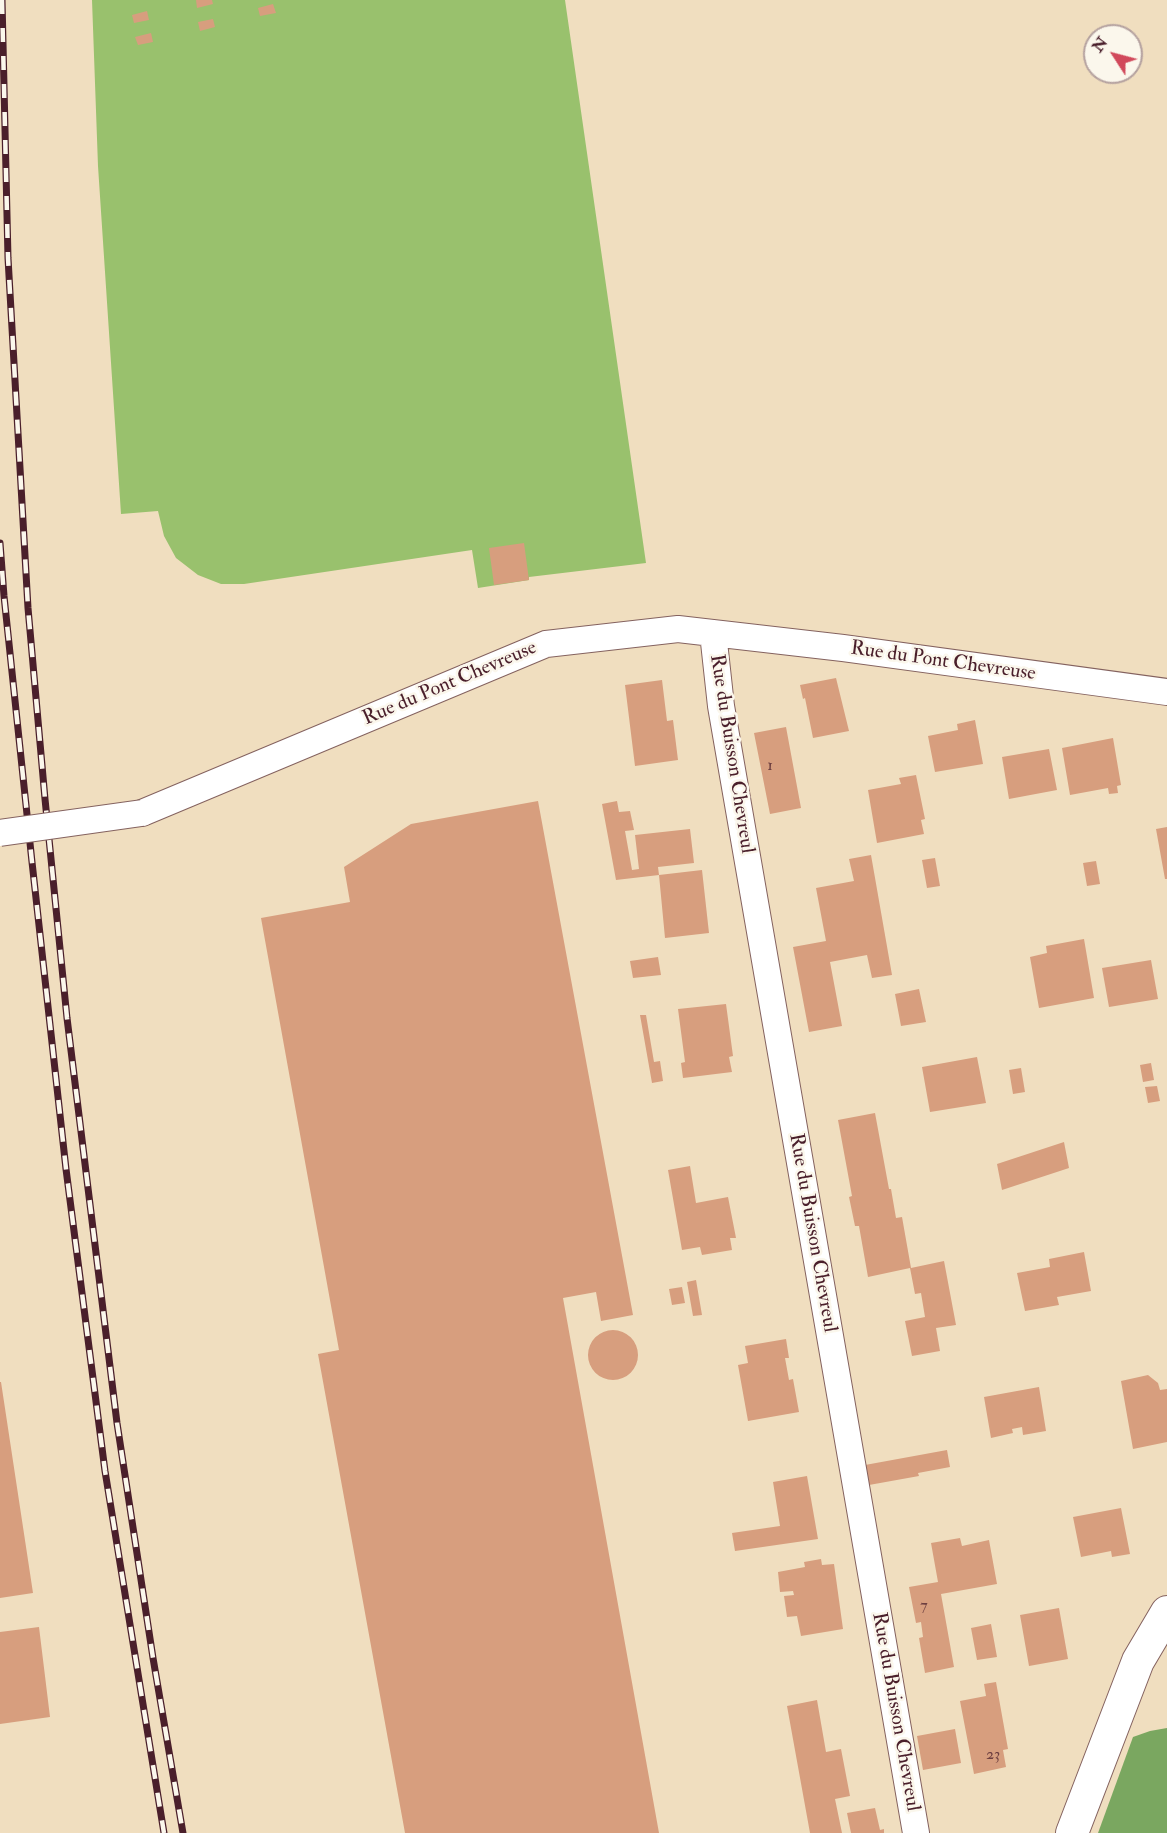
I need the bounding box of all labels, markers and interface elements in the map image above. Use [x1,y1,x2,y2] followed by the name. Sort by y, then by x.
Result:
[1083,24,1143,84] north arrow
[1088,33,1112,56] text: N
[359,637,541,731] street label: Rue du Pont Chevreuse
[849,637,1037,687] street label: Rue du Pont Chevreuse
[703,653,759,855] street label: Rue du Buisson Chevreul
[767,757,773,777] house number: 1
[783,1132,841,1334] street label: Rue du Buisson Chevreul
[920,1597,928,1617] house number: 7
[866,1611,924,1813] street label: Rue du Buisson Chevreul
[986,1746,1000,1766] house number: 23

